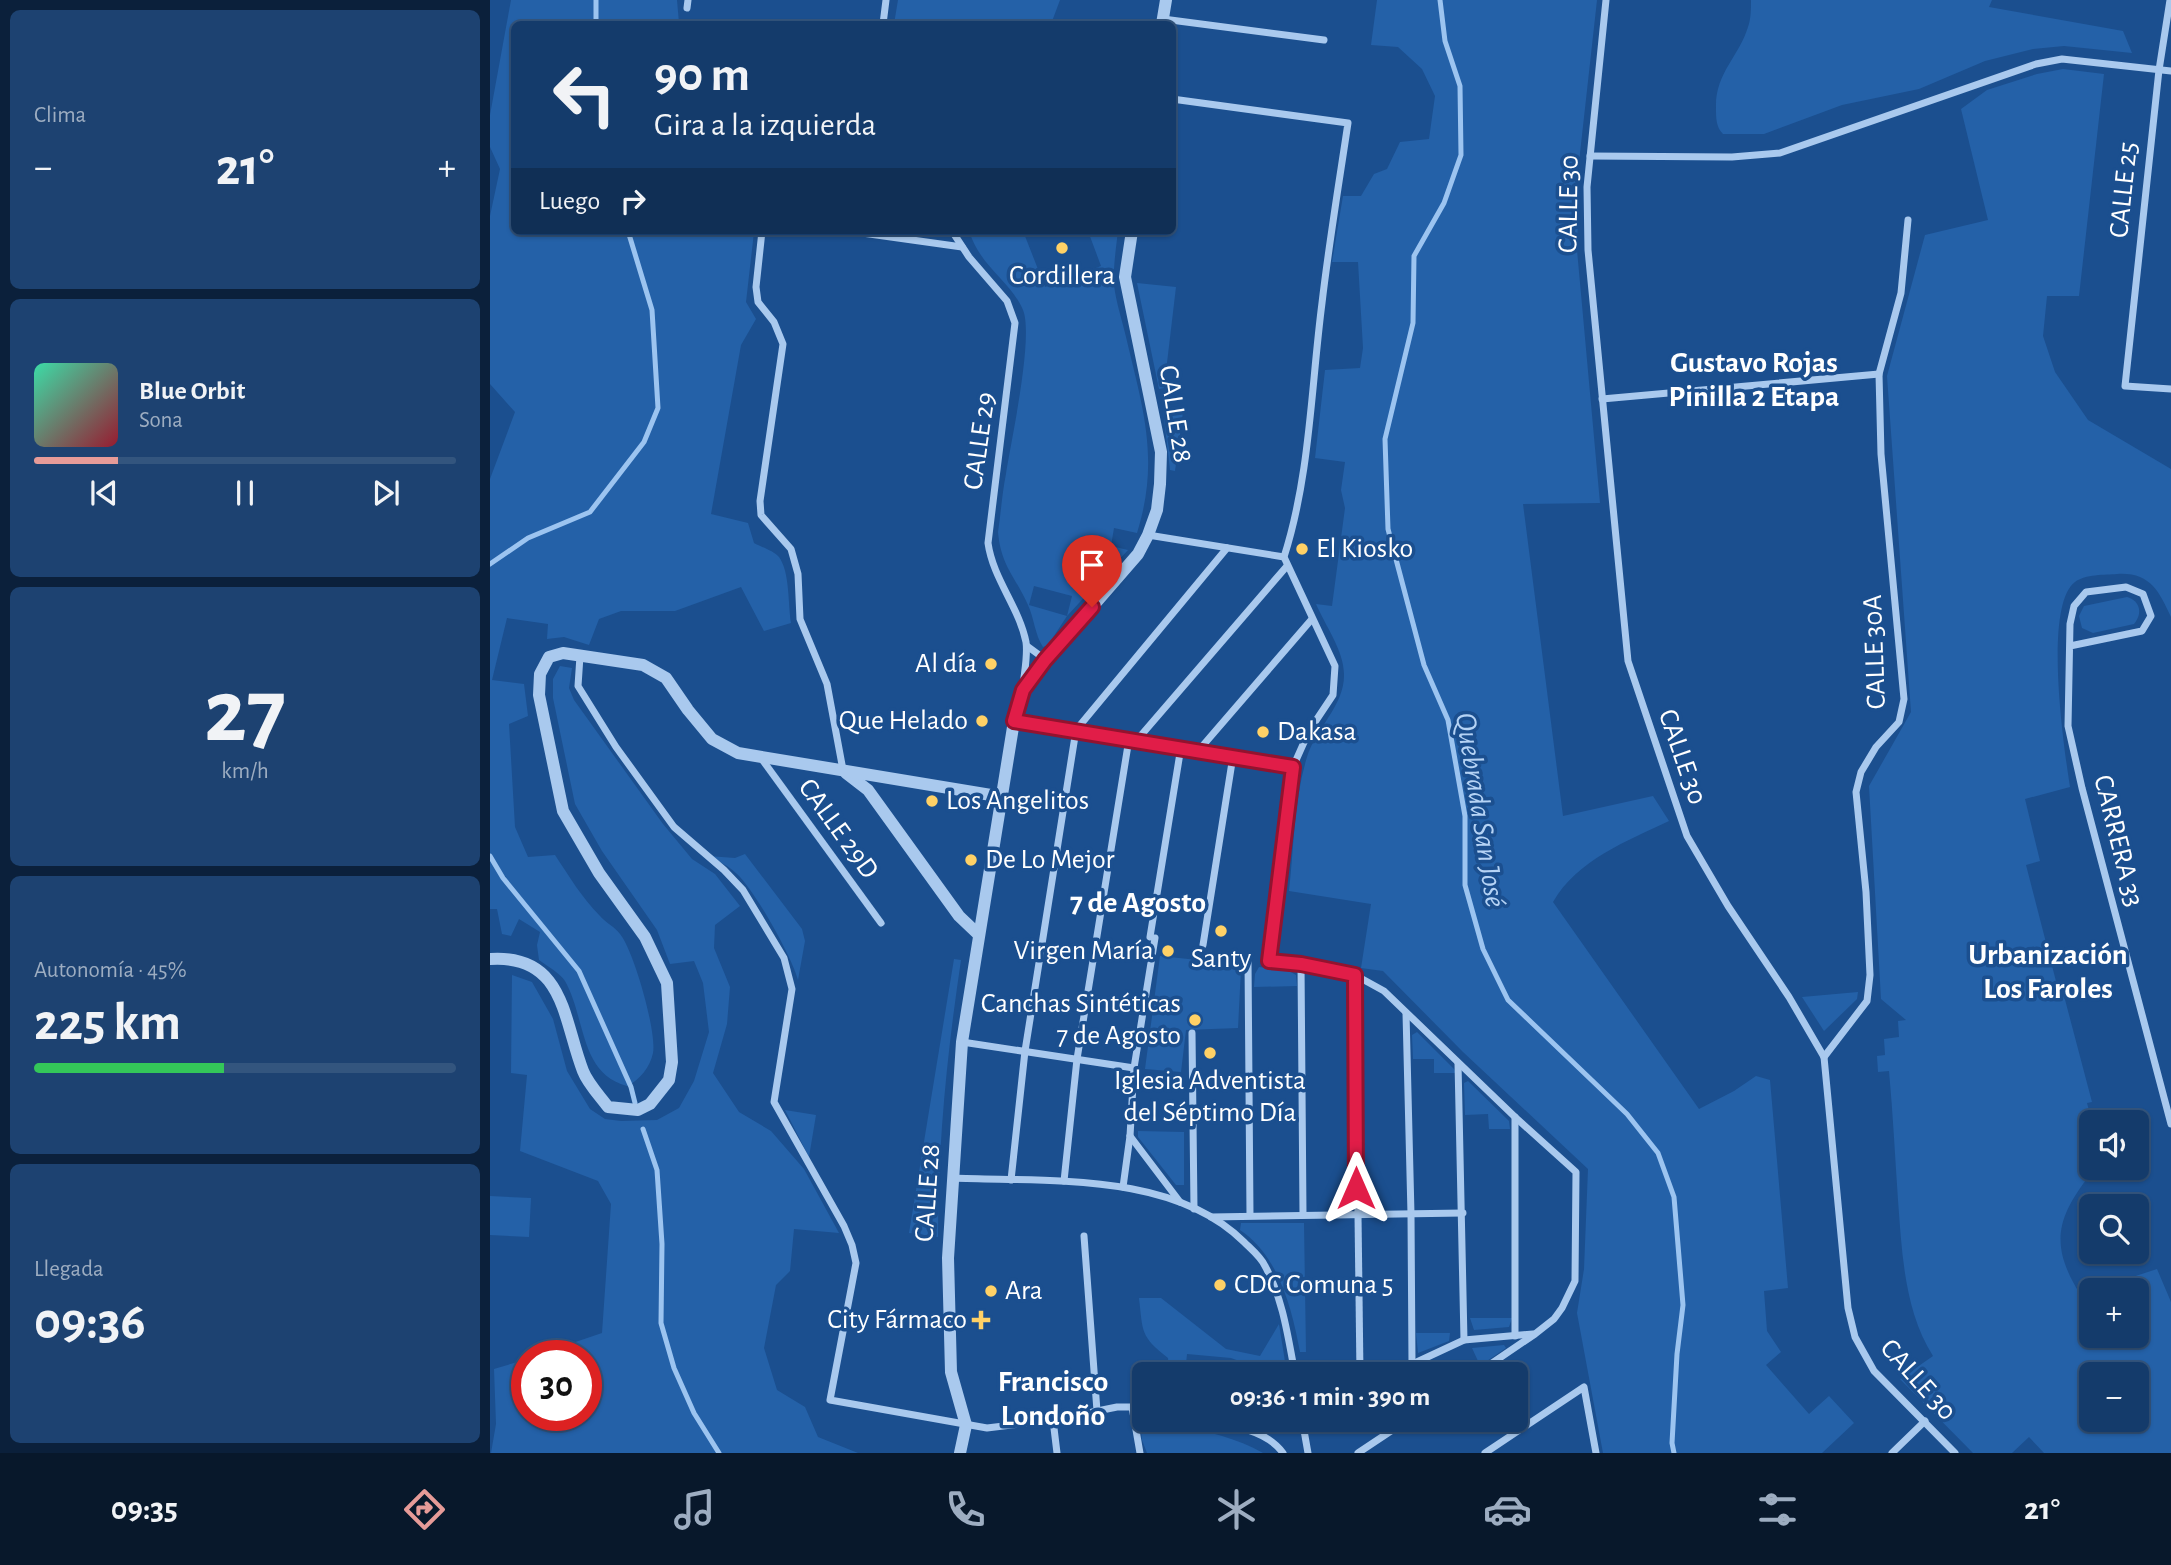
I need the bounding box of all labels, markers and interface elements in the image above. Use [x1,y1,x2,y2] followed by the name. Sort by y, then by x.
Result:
[539,49,630,140] icon: left
[654,51,750,100] text: 90 m
[34,104,86,127] text: Clima
[654,109,876,141] text: Gira a la izquierda
[2105,140,2143,240] street label: CALLE 25
[216,142,274,194] text: 21°
[34,149,52,187] text: −
[438,149,456,187] text: +
[1554,155,1584,253] street label: CALLE 30
[614,182,652,220] icon: right
[539,188,600,214] text: Luego
[1054,240,1070,256] marker: Cordillera
[1009,262,1115,290] place label: Cordillera
[1669,348,1839,412] district label: Gustavo Rojas Pinilla 2 Etapa
[1153,363,1197,465] street label: CALLE 28
[139,378,245,404] text: Blue Orbit
[959,390,1001,492] street label: CALLE 29
[139,409,183,432] text: Sona
[85,474,123,512] icon: previous
[226,474,264,512] icon: pause
[367,474,405,512] icon: next
[1062,535,1122,607] pin
[1316,535,1413,563] place label: El Kiosko
[1294,541,1310,557] marker: El Kiosko
[1073,546,1111,584] icon: arrive
[1859,594,1891,710] street label: CALLE 30A
[915,650,977,678] place label: Al día
[983,656,999,672] marker: Al día
[204,667,286,758] text: 27
[1653,706,1711,808] street label: CALLE 30
[839,707,968,735] place label: Que Helado
[1450,711,1510,909] water label: Quebrada San José
[974,713,990,729] marker: Que Helado
[1277,718,1357,746] place label: Dakasa
[1255,724,1271,740] marker: Dakasa
[221,760,269,783] text: km/h
[2088,772,2148,910] street label: CARRERA 33
[793,774,883,884] street label: CALLE 29D
[946,787,1089,815] place label: Los Angelitos
[924,793,940,809] marker: Los Angelitos
[985,846,1115,874] place label: De Lo Mejor
[963,852,979,868] marker: De Lo Mejor
[1070,888,1206,918] district label: 7 de Agosto
[1213,923,1229,939] marker: Santy
[1014,937,1154,965] place label: Virgen María
[1968,940,2128,1004] district label: Urbanización Los Faroles
[1160,943,1176,959] marker: Virgen María
[1191,945,1251,973] place label: Santy
[34,959,187,982] text: Autonomía · 45%
[981,990,1181,1050] place label: Canchas Sintéticas 7 de Agosto
[34,997,181,1049] text: 225 km
[1187,1012,1203,1028] marker: Canchas Sintéticas 7 de Agosto
[1202,1045,1218,1061] marker: Iglesia Adventista del Séptimo Día
[1114,1067,1306,1127] place label: Iglesia Adventista del Séptimo Día
[2079,1110,2149,1432] map controls
[2079,1110,2149,1180] button: sound
[911,1143,945,1243] street label: CALLE 28
[1319,1151,1393,1225] position arrow
[2079,1194,2149,1264] button: search
[34,1258,104,1281] text: Llegada
[1234,1271,1393,1299] place label: CDC Comuna 5
[1005,1277,1043,1305] place label: Ara
[1212,1277,1228,1293] marker: CDC Comuna 5
[2079,1278,2149,1348] button: +
[983,1283,999,1299] marker: Ara
[34,1296,146,1348] text: 09:36
[827,1306,967,1334] place label: City Fármaco
[973,1312,989,1328] marker: City Fármaco
[1875,1334,1961,1426] street label: CALLE 30
[511,1340,602,1431] speed limit sign: 30
[2079,1362,2149,1432] button: −
[998,1367,1108,1431] district label: Francisco Londoño
[1230,1384,1430,1410] text: 09:36 · 1 min · 390 m
[400,1485,449,1534] icon: directions
[670,1485,719,1534] icon: music
[941,1485,990,1534] icon: phone
[1212,1485,1261,1534] icon: climate
[1483,1485,1532,1534] icon: car
[1753,1485,1802,1534] icon: filters
[111,1493,178,1525] text: 09:35
[2024,1493,2060,1525] text: 21°

